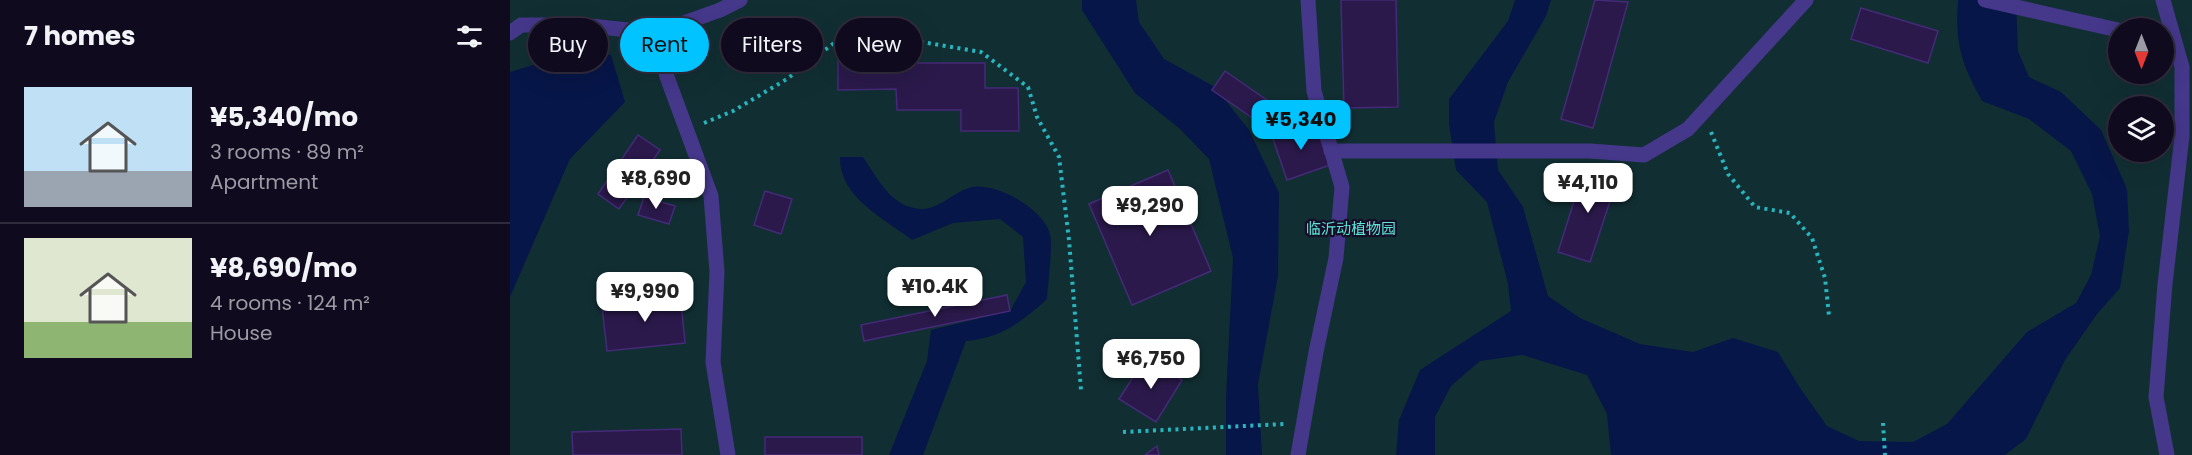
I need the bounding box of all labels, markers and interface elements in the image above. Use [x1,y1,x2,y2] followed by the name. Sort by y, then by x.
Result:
[24,18,136,54] text: 7 homes
[528,18,608,72] chip: Buy
[620,18,709,72] chip: Rent
[721,18,823,72] chip: Filters
[835,18,922,72] chip: New
[2108,18,2174,84] north arrow
[2108,18,2174,162] map controls
[453,20,486,53] icon: filters
[2108,96,2174,162] button: layers
[210,99,358,135] text: ¥5,340/mo
[1252,100,1350,151] pin: ¥5,340
[1266,105,1336,133] text: ¥5,340
[72,111,144,183] icon: home
[210,138,364,166] text: 3 rooms · 89 m²
[607,159,705,210] pin: ¥8,690
[1539,163,1637,214] pin: ¥4,110
[621,164,691,192] text: ¥8,690
[210,168,318,196] text: Apartment
[1558,168,1618,196] text: ¥4,110
[1101,186,1199,237] pin: ¥9,290
[1116,191,1184,219] text: ¥9,290
[1306,218,1396,239] park label: 临沂动植物园
[210,250,357,286] text: ¥8,690/mo
[72,262,144,334] icon: home
[886,267,984,318] pin: ¥10.4K
[596,272,694,323] pin: ¥9,990
[901,272,969,300] text: ¥10.4K
[610,277,680,305] text: ¥9,990
[210,289,370,317] text: 4 rooms · 124 m²
[210,319,272,347] text: House
[1102,339,1200,390] pin: ¥6,750
[1117,344,1185,372] text: ¥6,750

